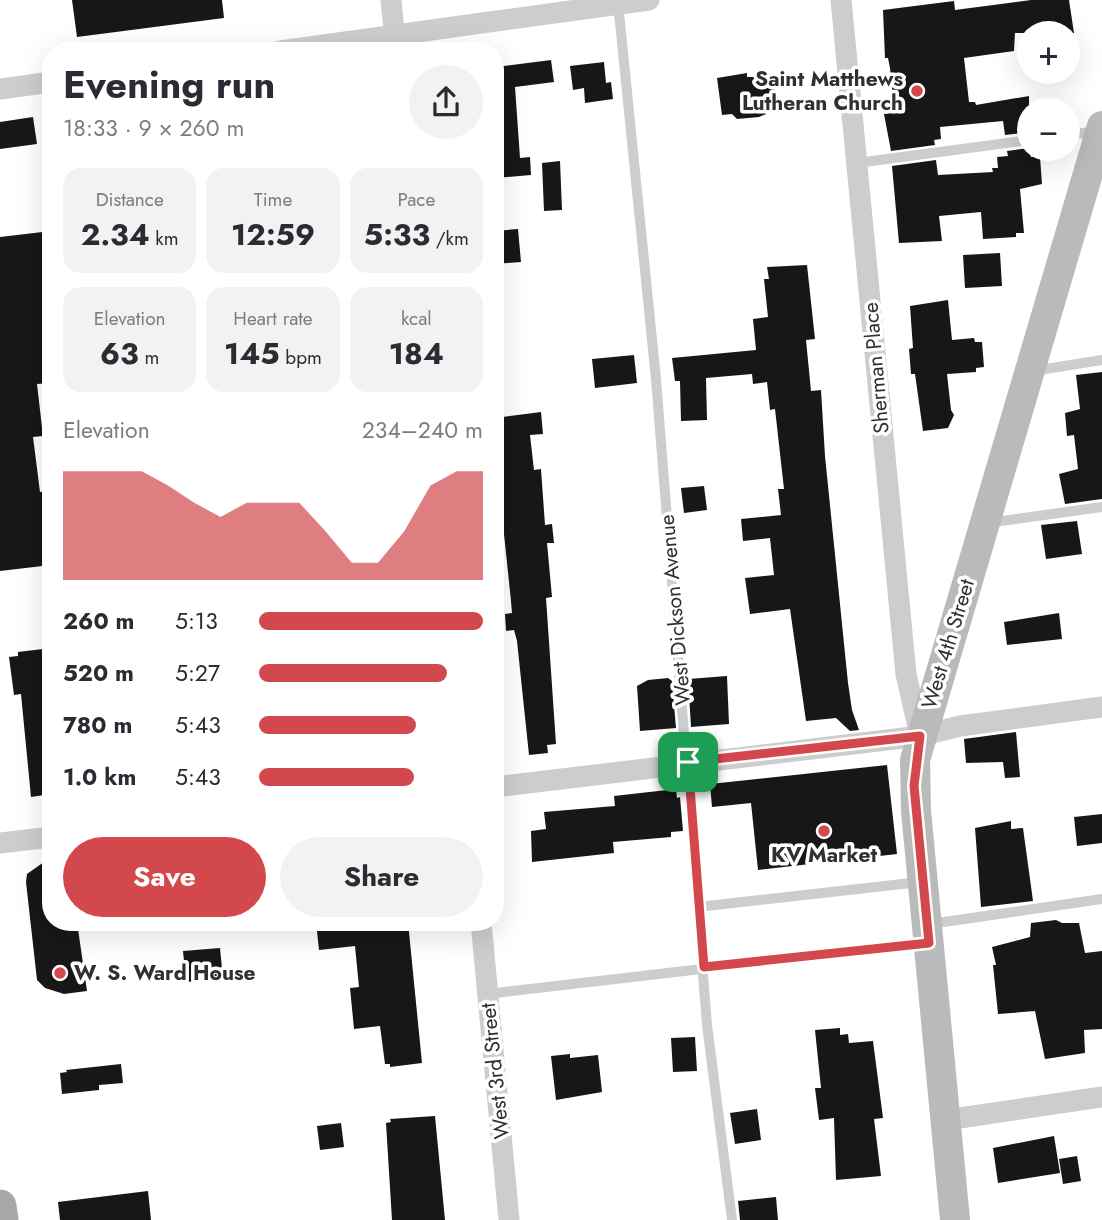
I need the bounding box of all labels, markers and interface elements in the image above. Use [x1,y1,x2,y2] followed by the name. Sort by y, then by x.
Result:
[1017,21,1080,161] map controls
[1017,21,1080,84] button: +
[63,57,275,112] text: Evening run
[742,64,903,118] place label: Saint Matthews Lutheran Church
[409,65,483,139] button: share
[909,83,925,99] marker: Saint Matthews Lutheran Church
[1017,98,1080,161] button: −
[63,111,244,145] text: 18:33 · 9 × 260 m
[96,186,164,213] text: Distance
[254,186,292,213] text: Time
[397,186,435,213] text: Pace
[81,213,150,256] text: 2.34
[231,213,315,256] text: 12:59
[364,213,430,256] text: 5:33
[150,225,179,252] text: km
[430,225,469,252] text: /km
[855,301,897,435] street label: Sherman Place
[94,305,166,332] text: Elevation
[233,305,313,332] text: Heart rate
[401,305,432,332] text: kcal
[100,332,139,375] text: 63
[224,332,280,375] text: 145
[389,332,444,375] text: 184
[139,344,159,371] text: m
[280,344,322,371] text: bpm
[63,413,150,447] text: Elevation
[362,413,483,447] text: 234–240 m
[652,513,698,707] street label: West Dickson Avenue
[914,575,982,713] street label: West 4th Street
[63,604,134,638] text: 260 m
[175,604,218,638] text: 5:13
[63,656,134,690] text: 520 m
[175,656,220,690] text: 5:27
[63,708,132,742] text: 780 m
[175,708,221,742] text: 5:43
[658,732,718,792] pin
[669,743,707,781] icon: arrive
[63,760,136,794] text: 1.0 km
[175,760,221,794] text: 5:43
[816,823,832,839] marker: KV Market
[63,837,266,917] button: Save
[280,837,483,917] button: Share
[771,840,877,870] place label: KV Market
[74,958,256,988] place label: W. S. Ward House
[52,965,68,981] marker: W. S. Ward House
[473,1001,517,1141] street label: West 3rd Street

